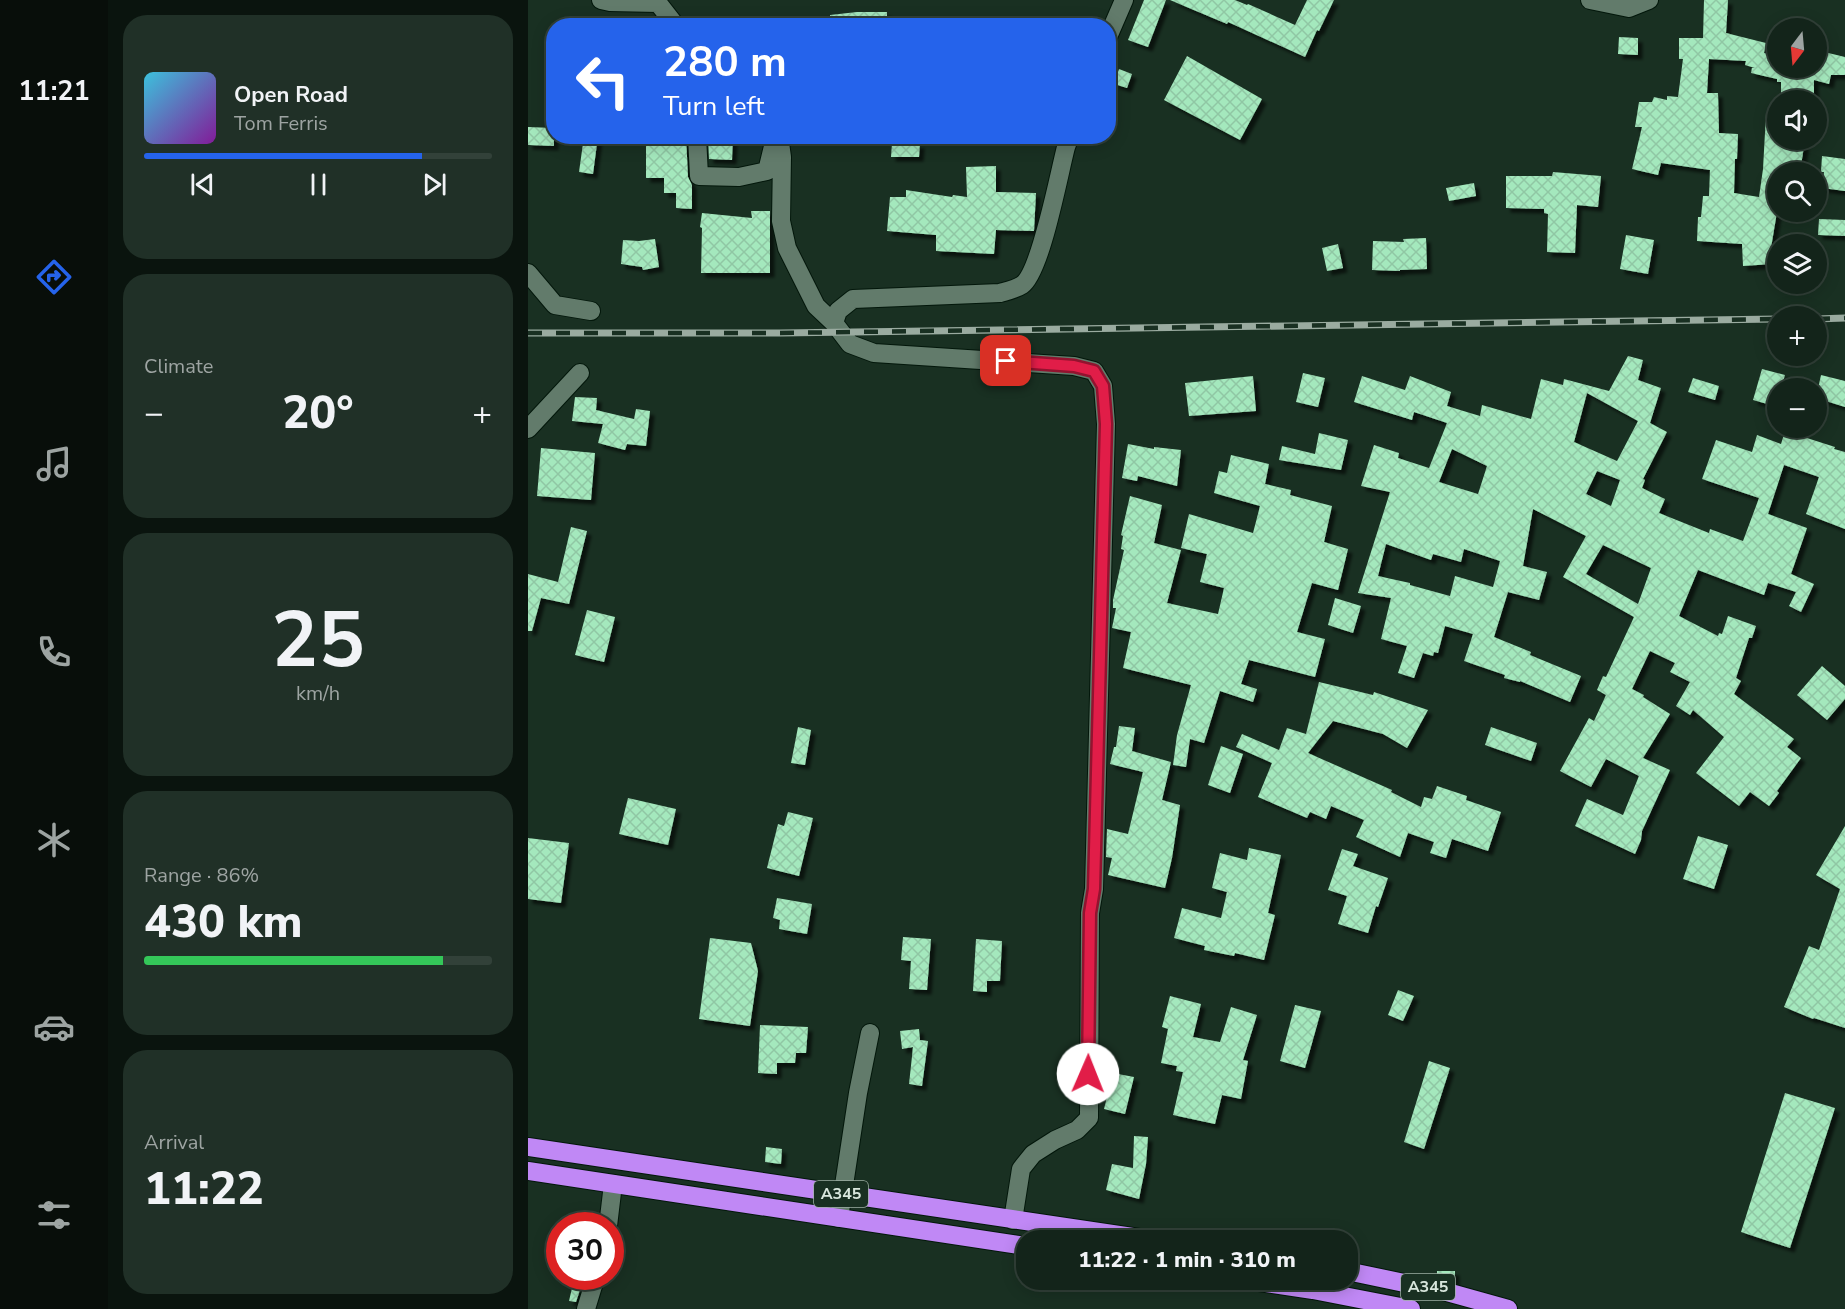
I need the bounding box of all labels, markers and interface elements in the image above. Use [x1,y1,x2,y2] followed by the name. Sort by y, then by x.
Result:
[1767,18,1827,78] north arrow
[1767,18,1827,438] map controls
[663,34,787,91] text: 280 m
[564,42,642,120] icon: left
[18,73,90,110] text: 11:21
[234,80,348,110] text: Open Road
[663,88,764,125] text: Turn left
[1767,90,1827,150] button: sound
[234,110,328,137] text: Tom Ferris
[1767,162,1827,222] button: search
[186,168,219,201] icon: previous
[302,168,335,201] icon: pause
[418,168,451,201] icon: next
[1767,234,1827,294] button: layers
[33,256,75,298] icon: directions
[1767,306,1827,366] button: +
[980,335,1031,386] pin
[989,344,1022,377] icon: arrive
[144,353,213,380] text: Climate
[1767,378,1827,438] button: −
[282,383,354,444] text: 20°
[144,391,164,436] text: −
[472,391,492,436] text: +
[33,443,75,485] icon: music
[271,587,365,694] text: 25
[33,631,75,673] icon: phone
[296,680,340,707] text: km/h
[33,819,75,861] icon: climate
[144,862,259,889] text: Range · 86%
[144,892,303,953] text: 430 km
[33,1006,75,1048] icon: car
[1056,1042,1120,1106] position arrow
[144,1129,204,1156] text: Arrival
[144,1159,264,1220] text: 11:22
[814,1181,868,1207] road number: A345
[33,1194,75,1236] icon: filters
[546,1212,624,1290] speed limit sign: 30
[1078,1245,1296,1275] text: 11:22 · 1 min · 310 m
[1401,1274,1455,1300] road number: A345

